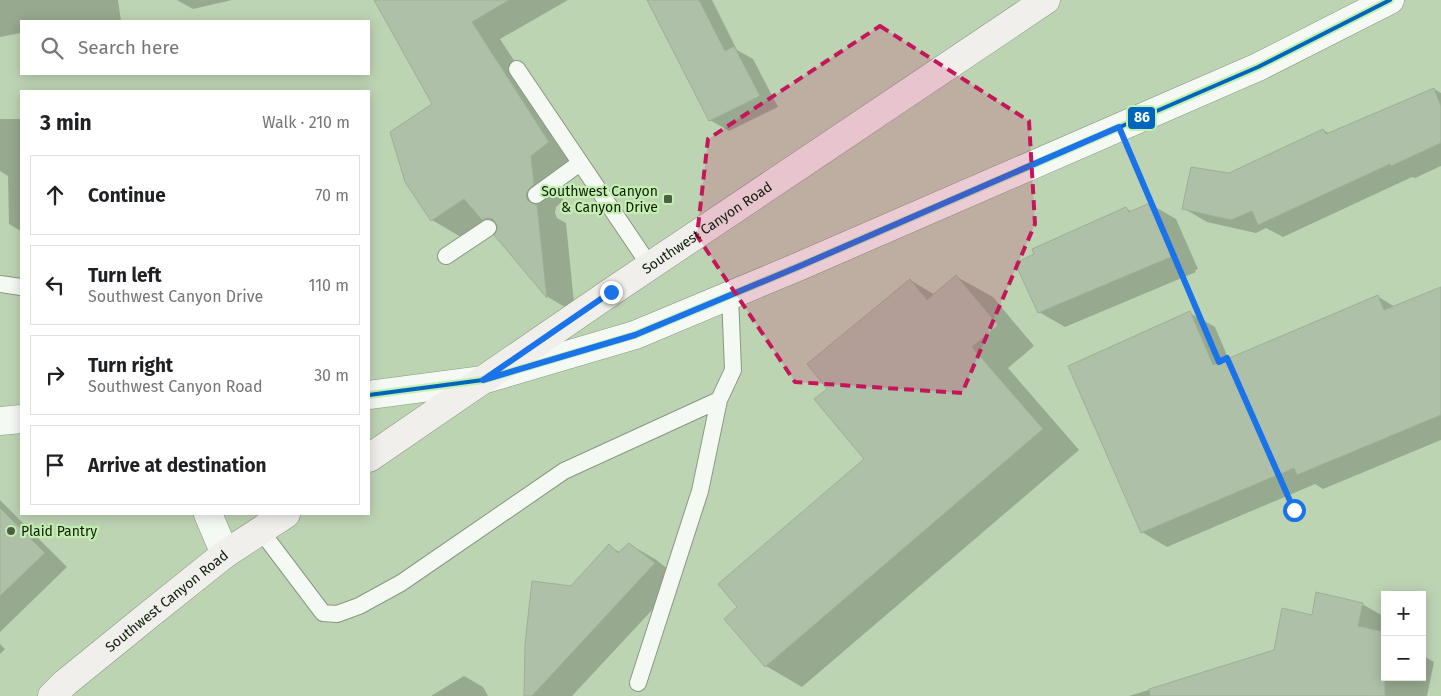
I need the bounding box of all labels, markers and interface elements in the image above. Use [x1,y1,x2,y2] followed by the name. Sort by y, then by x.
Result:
[20,20,370,75] search box
[38,34,66,62] icon: search
[78,36,179,59] text: Search here
[1127,106,1156,130] line badge: 86
[1134,109,1150,126] text: 86
[40,110,92,136] text: 3 min
[262,113,350,132] text: Walk · 210 m
[639,178,775,277] street label: Southwest Canyon Road
[41,181,69,209] icon: ahead
[541,183,658,216] place label: Southwest Canyon & Canyon Drive
[88,184,166,207] text: Continue
[315,186,349,205] text: 70 m
[662,193,674,205] marker: Southwest Canyon & Canyon Drive
[88,264,162,287] text: Turn left
[41,271,69,299] icon: left
[308,276,349,295] text: 110 m
[600,281,623,304] route end
[88,287,263,306] text: Southwest Canyon Drive
[88,354,173,377] text: Turn right
[41,361,69,389] icon: right
[314,366,349,385] text: 30 m
[88,377,263,396] text: Southwest Canyon Road
[41,451,69,479] icon: arrive
[88,454,267,477] text: Arrive at destination
[1283,499,1306,522] route start
[21,523,97,540] place label: Plaid Pantry
[5,525,17,537] marker: Plaid Pantry
[102,546,232,655] street label: Southwest Canyon Road
[1381,591,1426,681] map controls
[1381,591,1426,636] button: +
[1381,636,1426,681] button: −

